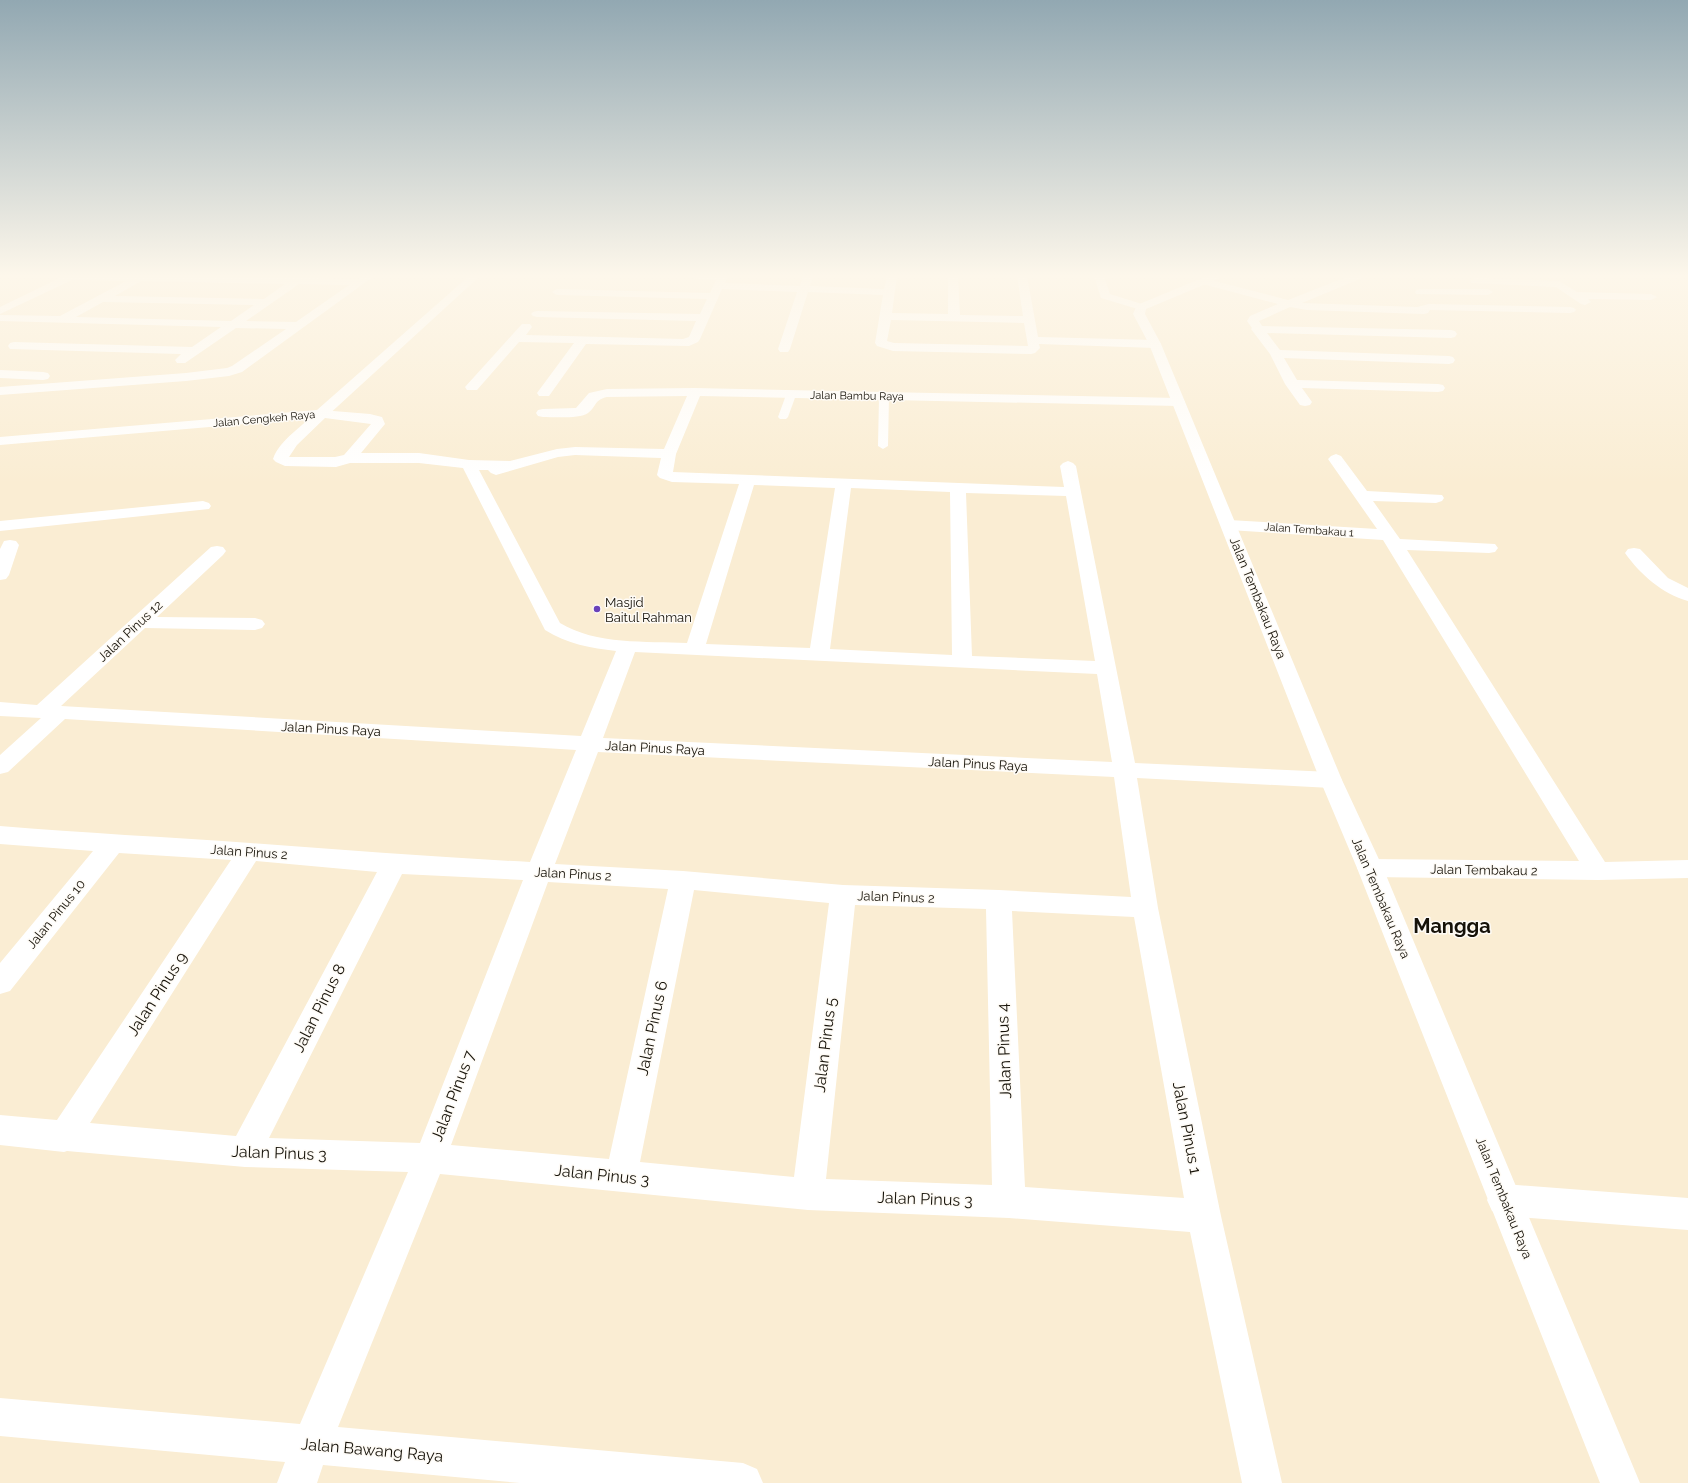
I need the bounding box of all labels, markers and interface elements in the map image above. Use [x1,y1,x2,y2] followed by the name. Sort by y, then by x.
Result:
[810,389,904,403] street label: Jalan Bambu Raya
[212,408,316,430] street label: Jalan Cengkeh Raya
[1264,520,1355,540] street label: Jalan Tembakau 1
[1227,535,1289,661] street label: Jalan Tembakau Raya
[605,595,692,625] place label: Masjid Baitul Rahman
[95,597,166,665] street label: Jalan Pinus 12
[592,604,602,614] marker: Masjid Baitul Rahman
[281,719,381,739] street label: Jalan Pinus Raya
[605,738,705,758] street label: Jalan Pinus Raya
[928,754,1028,774] street label: Jalan Pinus Raya
[1349,835,1413,961] street label: Jalan Tembakau Raya
[210,842,288,862] street label: Jalan Pinus 2
[1430,862,1538,878] street label: Jalan Tembakau 2
[534,864,612,884] street label: Jalan Pinus 2
[24,877,88,951] street label: Jalan Pinus 10
[857,888,935,906] street label: Jalan Pinus 2
[1413,914,1491,938] district label: Mangga
[123,948,191,1040] street label: Jalan Pinus 9
[289,961,349,1055] street label: Jalan Pinus 8
[633,979,671,1077] street label: Jalan Pinus 6
[810,996,840,1094] street label: Jalan Pinus 5
[993,1003,1015,1099] street label: Jalan Pinus 4
[427,1048,479,1144] street label: Jalan Pinus 7
[1169,1080,1205,1176] street label: Jalan Pinus 1
[1473,1135,1535,1261] street label: Jalan Tembakau Raya
[231,1142,327,1164] street label: Jalan Pinus 3
[554,1161,650,1189] street label: Jalan Pinus 3
[877,1188,973,1210] street label: Jalan Pinus 3
[300,1434,444,1466] street label: Jalan Bawang Raya

